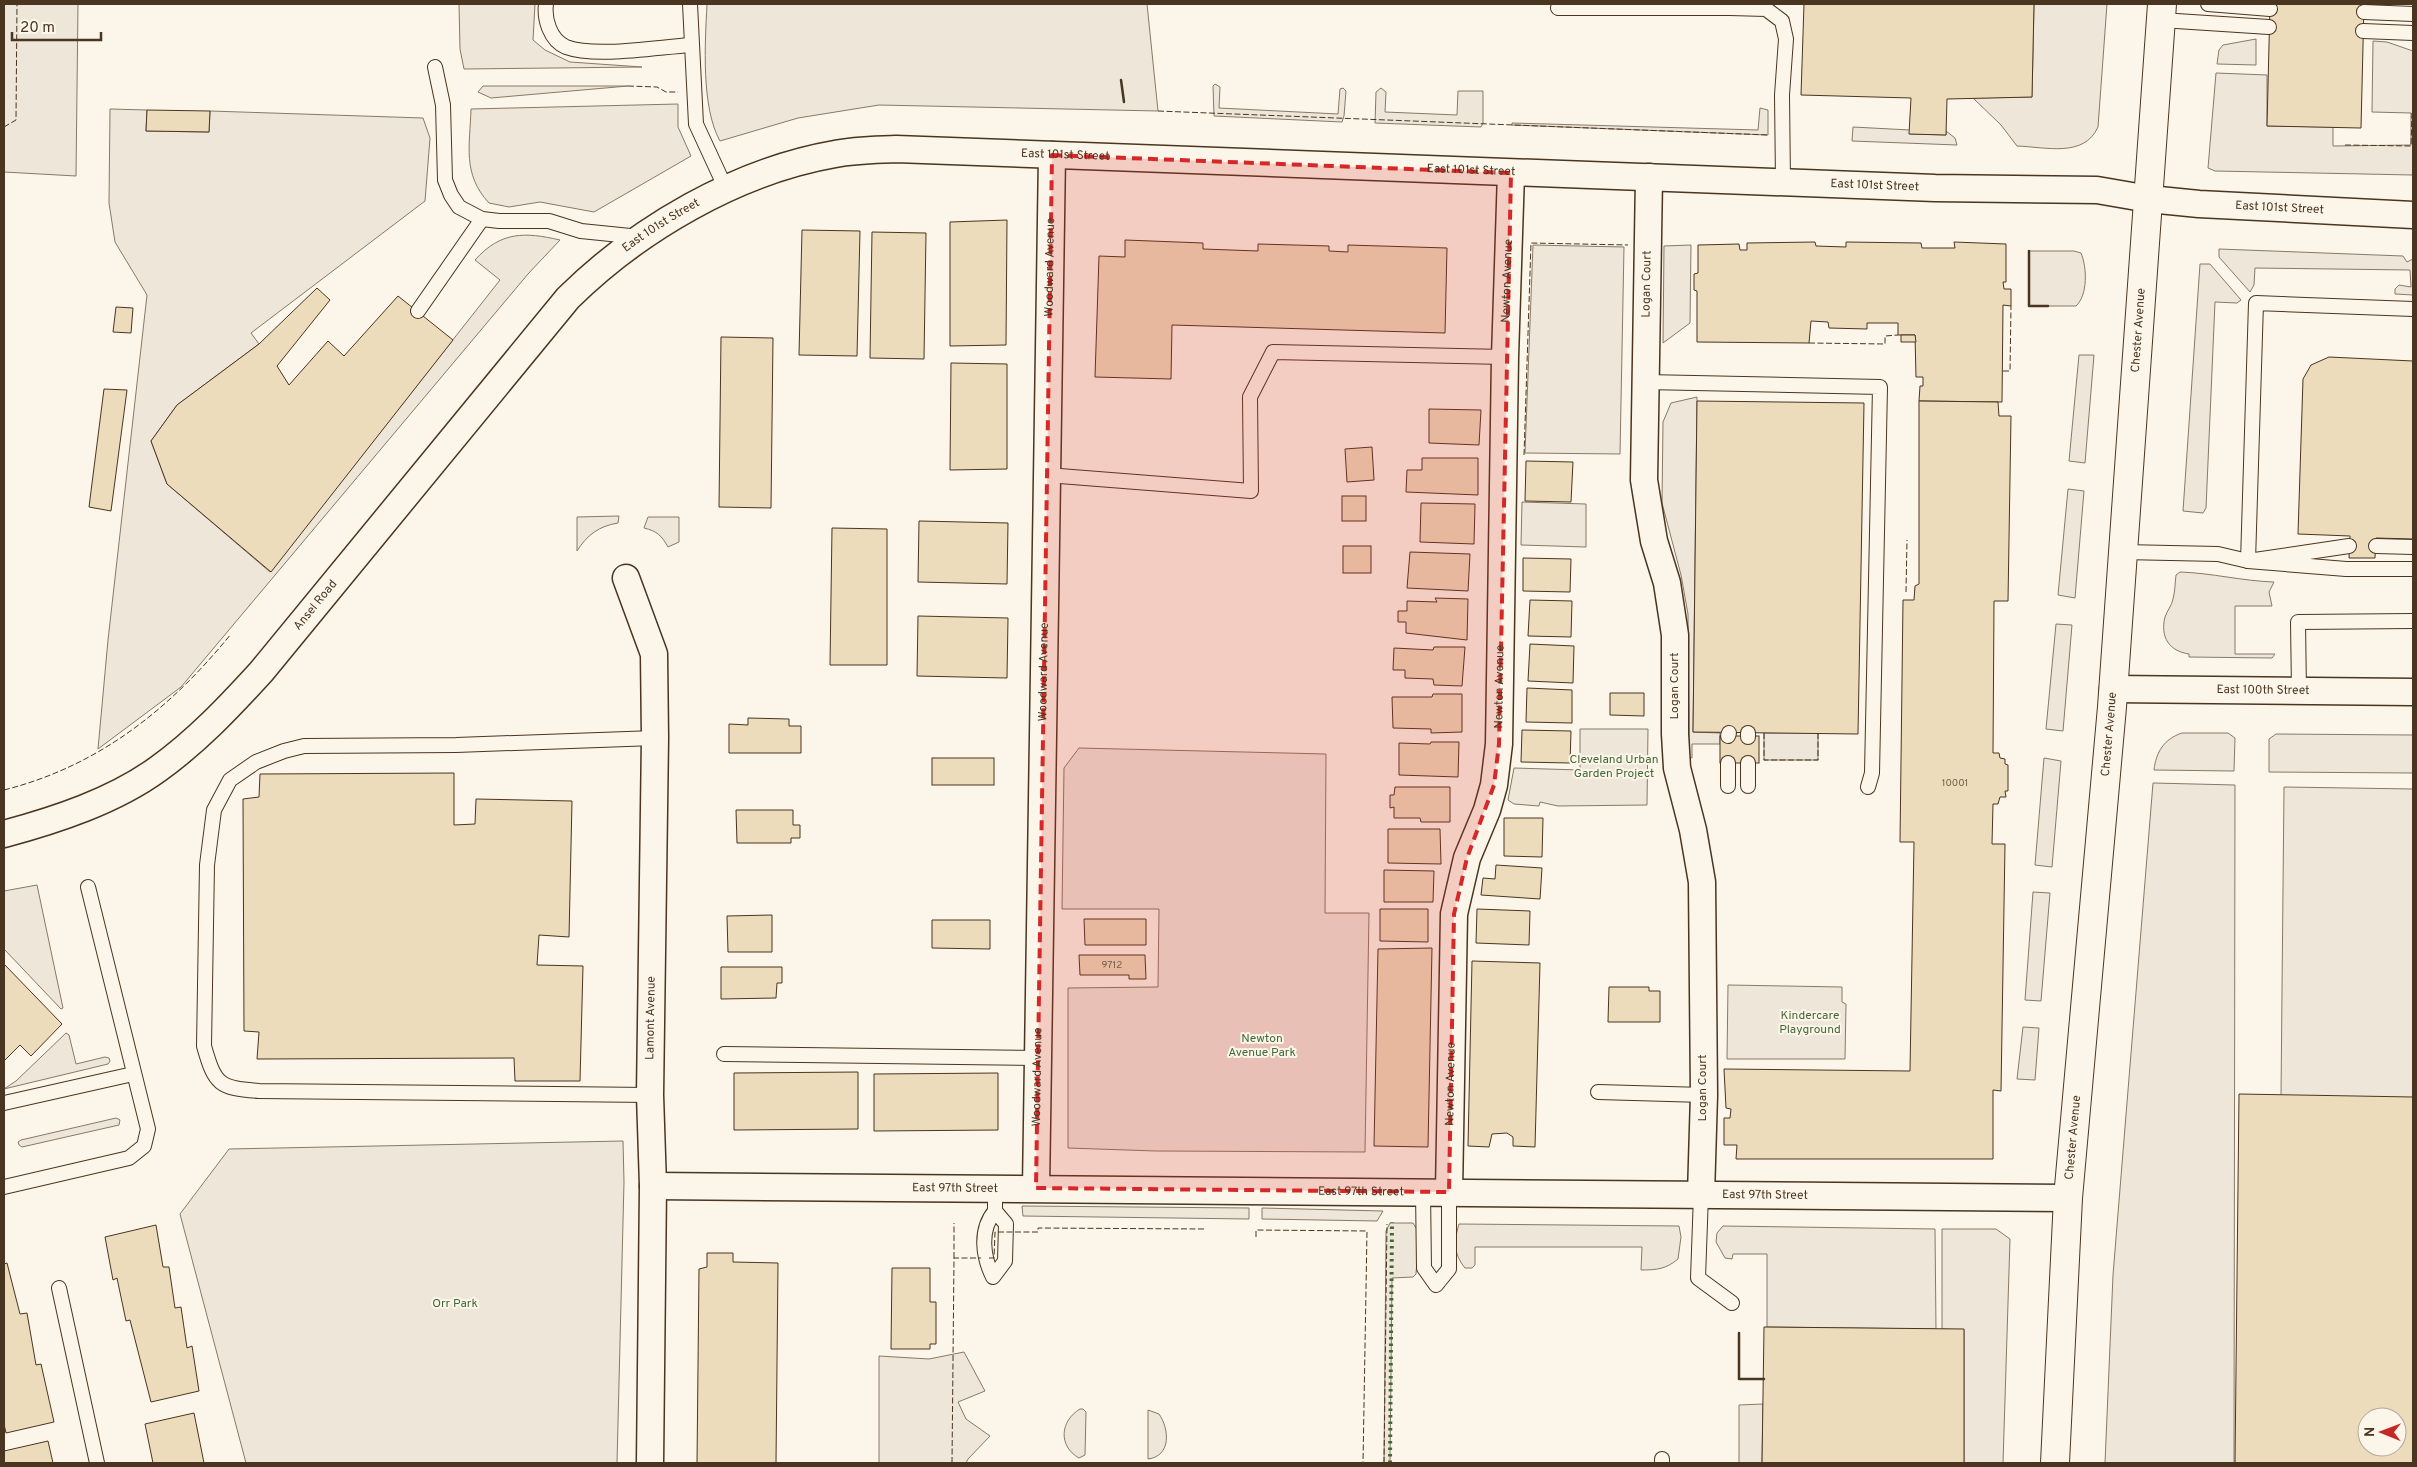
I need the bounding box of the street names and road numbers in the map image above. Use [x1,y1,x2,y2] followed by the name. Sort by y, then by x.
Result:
[1021,146,1110,165] street label: East 101st Street
[1426,161,1516,180] street label: East 101st Street
[1830,176,1919,195] street label: East 101st Street
[619,195,703,256] street label: East 101st Street
[2235,198,2324,218] street label: East 101st Street
[1041,218,1059,317] street label: Woodward Avenue
[1498,239,1517,323] street label: Newton Avenue
[1638,250,1656,318] street label: Logan Court
[2128,287,2150,373] street label: Chester Avenue
[290,577,341,634] street label: Ansel Road
[1035,622,1053,722] street label: Woodward Avenue
[1491,645,1509,729] street label: Newton Avenue
[1667,652,1683,720] street label: Logan Court
[2216,682,2310,699] street label: East 100th Street
[2098,691,2121,777] street label: Chester Avenue
[642,976,660,1060] street label: Lamont Avenue
[1029,1027,1046,1127] street label: Woodward Avenue
[1442,1042,1460,1126] street label: Newton Avenue
[1695,1054,1711,1122] street label: Logan Court
[2062,1095,2085,1180] street label: Chester Avenue
[912,1180,998,1197] street label: East 97th Street
[1318,1184,1404,1200] street label: East 97th Street
[1722,1187,1808,1204] street label: East 97th Street

